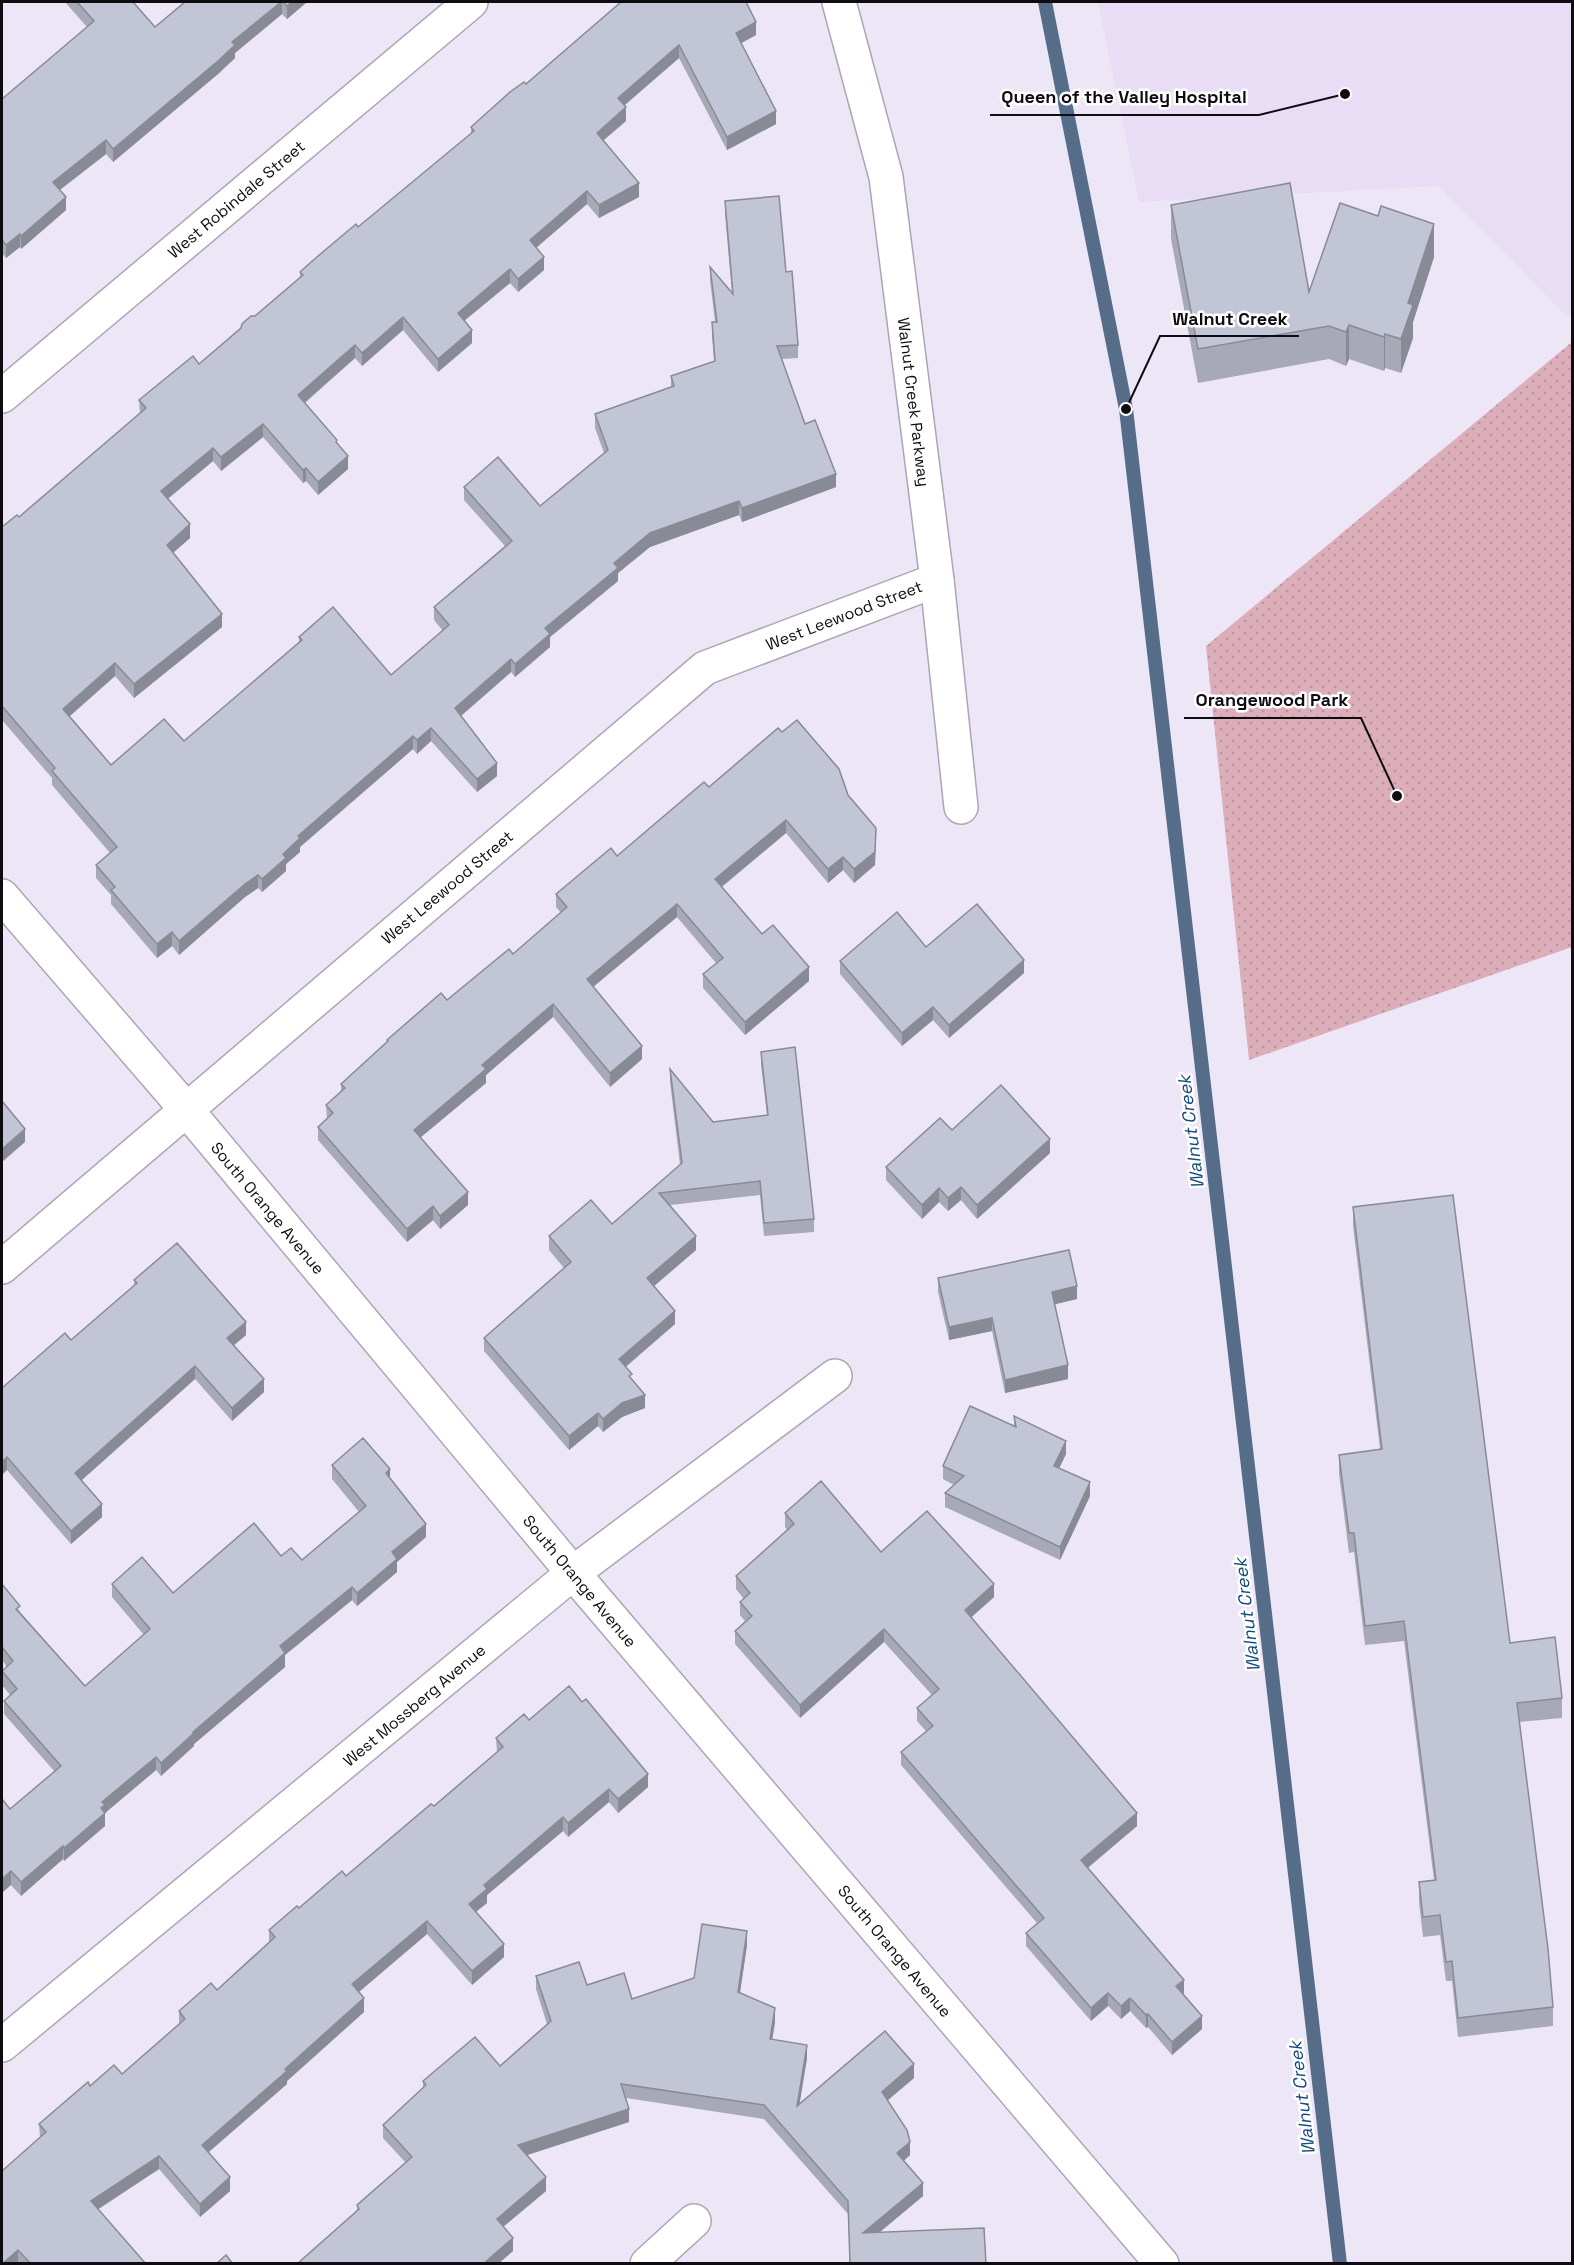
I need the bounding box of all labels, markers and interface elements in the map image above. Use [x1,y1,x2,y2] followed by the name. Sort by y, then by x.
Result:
[990,79,1259,115] callout: Queen of the Valley Hospital
[1001,85,1247,108] text: Queen of the Valley Hospital
[163,136,309,263] street label: West Robindale Street
[1160,300,1299,336] callout: Walnut Creek
[1172,307,1288,330] text: Walnut Creek
[893,316,934,488] street label: Walnut Creek Parkway
[763,576,926,655] street label: West Leewood Street
[1184,682,1361,718] callout: Orangewood Park
[1196,688,1348,711] text: Orangewood Park
[377,826,518,949] street label: West Leewood Street
[1172,1072,1209,1190] water label: Walnut Creek
[206,1138,329,1279] street label: South Orange Avenue
[518,1511,641,1652] street label: South Orange Avenue
[1228,1555,1265,1673] water label: Walnut Creek
[339,1640,490,1771] street label: West Mossberg Avenue
[833,1881,956,2022] street label: South Orange Avenue
[1283,2038,1320,2156] water label: Walnut Creek

